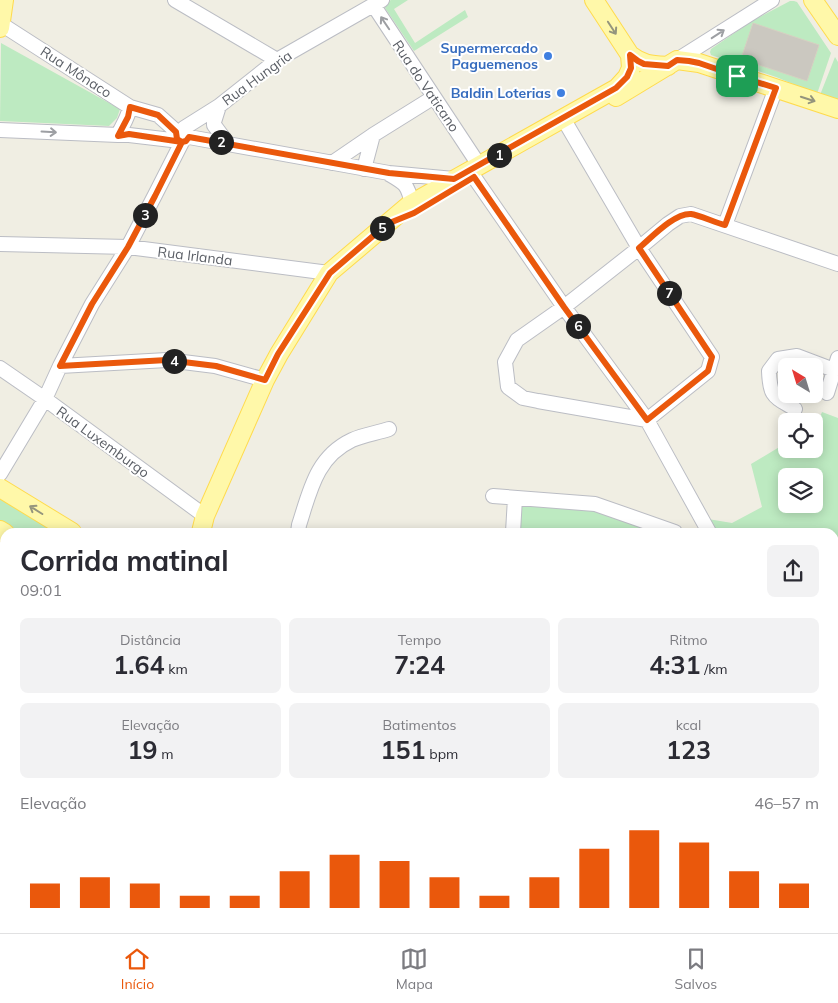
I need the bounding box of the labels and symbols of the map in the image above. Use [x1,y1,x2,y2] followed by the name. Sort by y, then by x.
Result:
[380,16,390,30] one-way arrow
[607,20,617,34] one-way arrow
[711,29,725,39] one-way arrow
[389,37,463,135] street label: Rua do Vaticano
[440,39,538,73] place label: Supermercado Paguemenos
[37,42,115,102] street label: Rua Mônaco
[219,47,295,109] street label: Rua Hungria
[542,50,554,62] marker: Supermercado Paguemenos
[716,55,758,97] pin
[451,84,551,102] place label: Baldin Loterias
[555,87,567,99] marker: Baldin Loterias
[799,94,815,104] one-way arrow
[40,128,56,137] one-way arrow
[208,130,234,154] pin: 2
[486,142,512,168] pin: 1
[132,202,158,228] pin: 3
[370,216,394,240] pin: 5
[157,242,233,270] street label: Rua Irlanda
[656,280,682,306] pin: 7
[566,314,590,338] pin: 6
[162,348,186,374] pin: 4
[778,358,822,402] north arrow
[53,402,153,482] street label: Rua Luxemburgo
[29,505,43,515] one-way arrow

